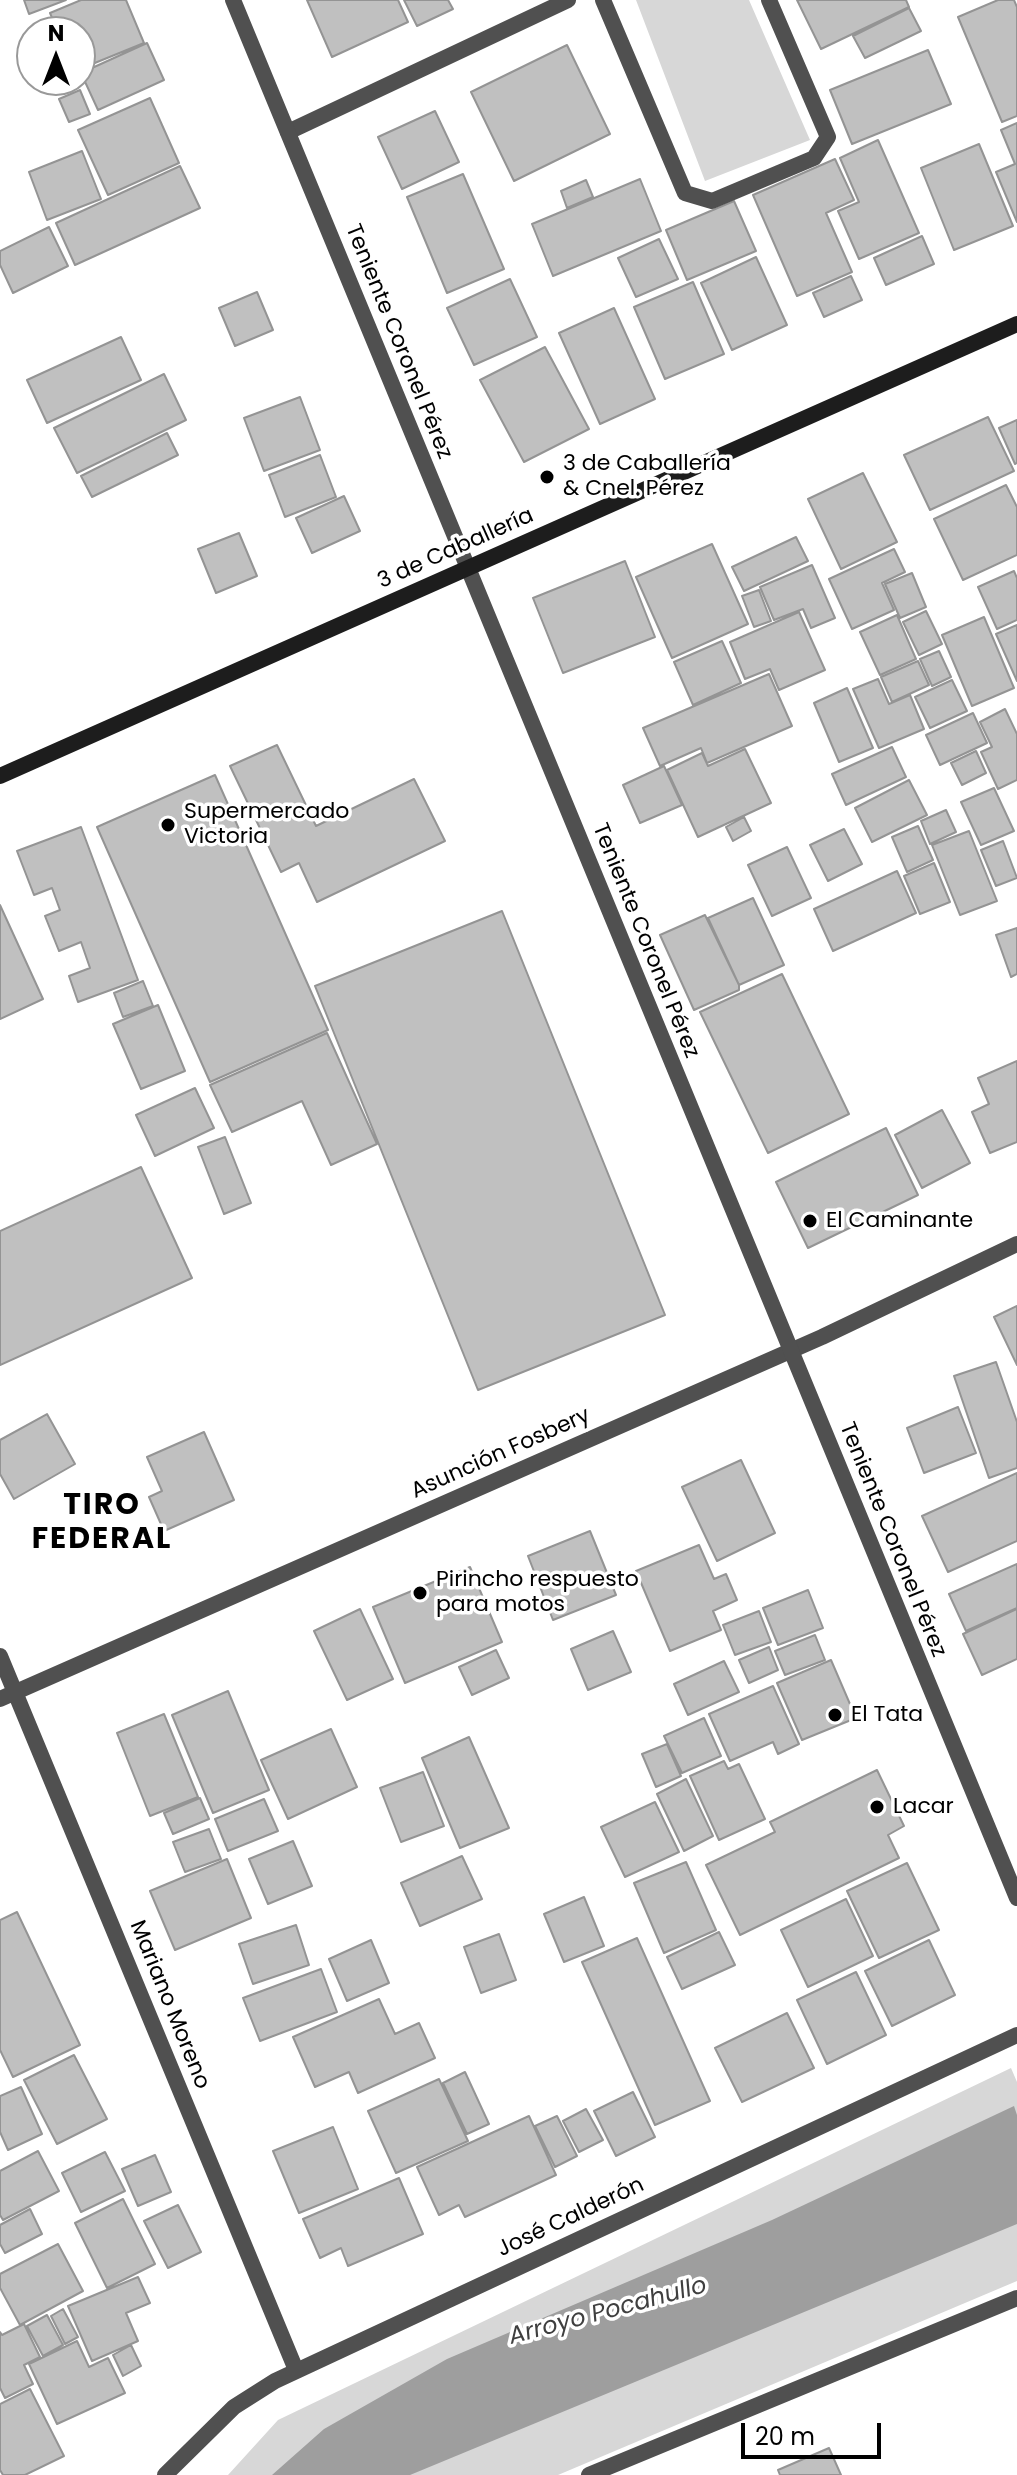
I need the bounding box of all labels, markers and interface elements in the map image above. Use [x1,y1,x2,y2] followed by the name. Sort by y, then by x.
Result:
[16,16,96,96] north arrow
[48,18,64,49] text: N
[339,221,457,463] street label: Teniente Coronel Pérez
[563,451,731,502] place label: 3 de Caballería & Cnel. Pérez
[538,468,556,486] marker: 3 de Caballería & Cnel. Pérez
[374,503,538,595] street label: 3 de Caballería
[184,799,349,850] place label: Supermercado Victoria
[159,816,177,834] marker: Supermercado Victoria
[586,820,704,1062] street label: Teniente Coronel Pérez
[826,1208,973,1234] place label: El Caminante
[801,1212,819,1230] marker: El Caminante
[407,1403,595,1505] street label: Asunción Fosbery
[833,1419,951,1661] street label: Teniente Coronel Pérez
[32,1488,172,1558] district label: TIRO FEDERAL
[436,1567,639,1618] place label: Pirincho respuesto para motos
[411,1584,429,1602] marker: Pirincho respuesto para motos
[851,1702,923,1728] place label: El Tata
[826,1706,844,1724] marker: El Tata
[893,1794,954,1820] place label: Lacar
[868,1798,886,1816] marker: Lacar
[123,1917,215,2093] street label: Mariano Moreno
[493,2172,649,2264] street label: José Calderón
[506,2272,710,2352] water label: Arroyo Pocahullo
[745,2407,885,2457] scale bar
[755,2420,815,2453] text: 20 m

